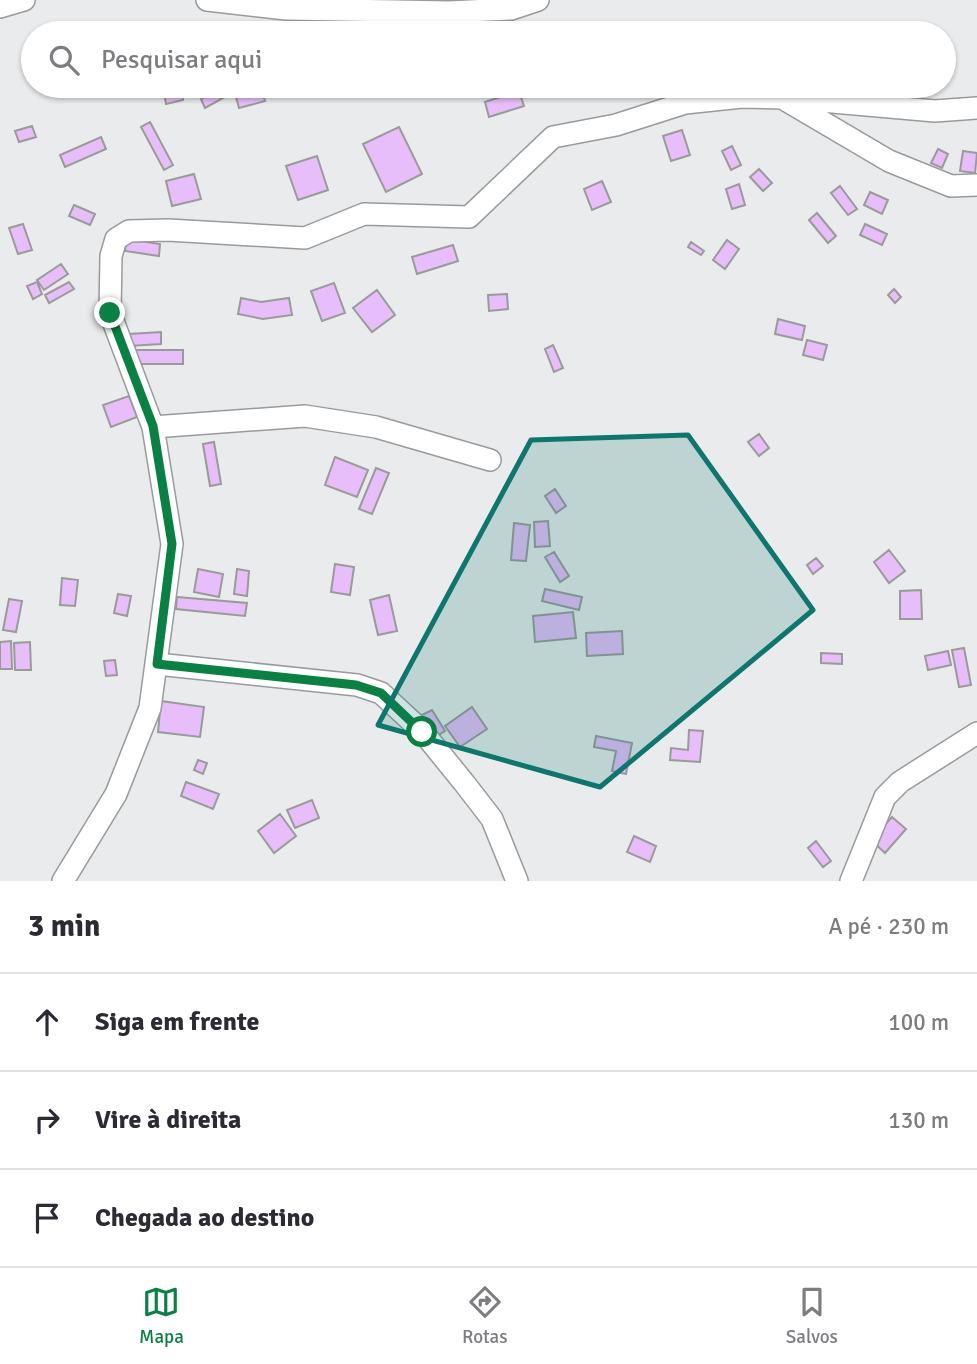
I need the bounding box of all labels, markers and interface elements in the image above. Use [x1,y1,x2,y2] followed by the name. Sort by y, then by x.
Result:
[21,21,956,98] search box
[45,41,83,79] icon: search
[101,44,262,76] text: Pesquisar aqui
[94,297,125,328] route end
[406,716,437,747] route start
[28,908,100,945] text: 3 min
[828,912,949,941] text: A pé · 230 m
[28,1003,66,1041] icon: ahead
[95,1006,259,1038] text: Siga em frente
[888,1008,949,1037] text: 100 m
[28,1101,66,1139] icon: right
[95,1104,241,1136] text: Vire à direita
[888,1106,949,1135] text: 130 m
[28,1199,66,1237] icon: arrive
[95,1202,314,1234] text: Chegada ao destino
[139,1283,184,1349] tab: Mapa
[462,1283,507,1349] tab: Rotas
[786,1283,838,1349] tab: Salvos

